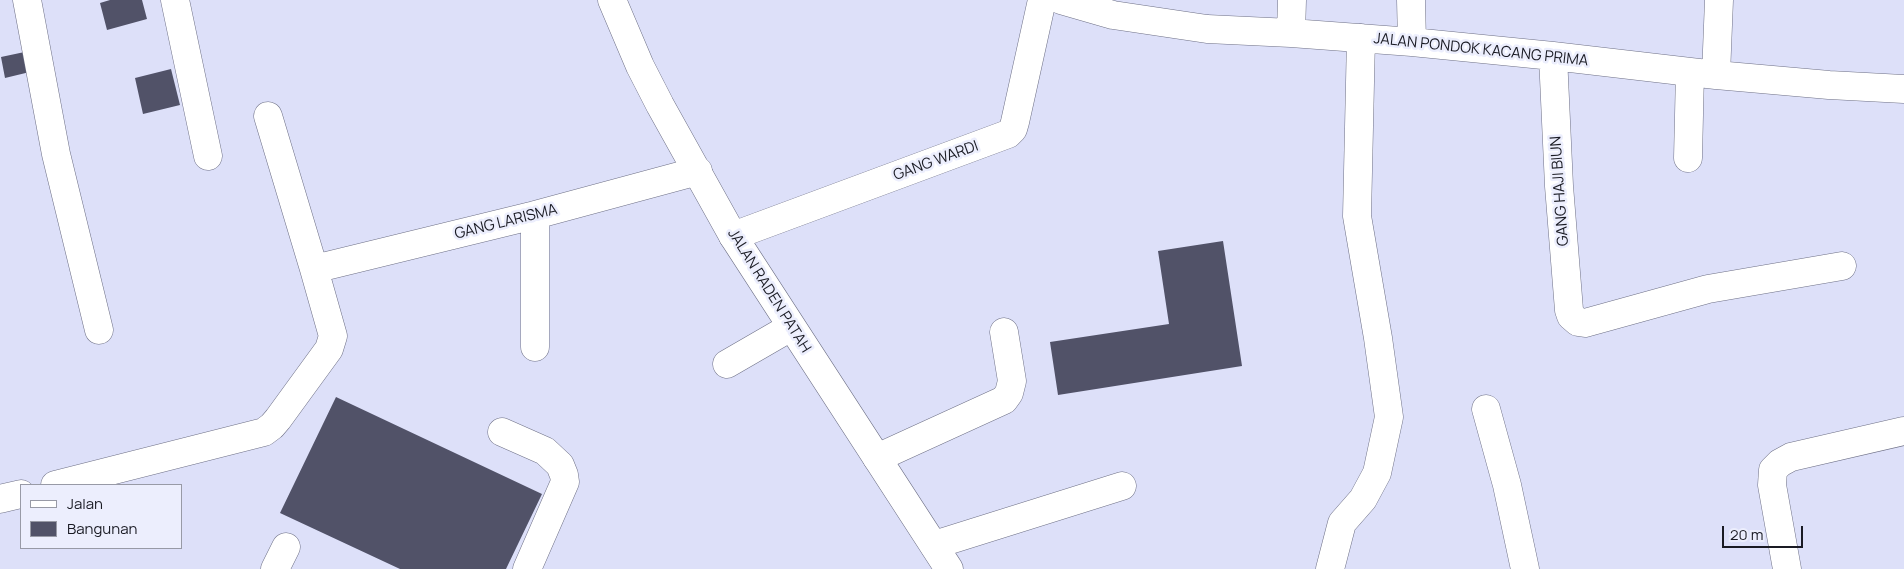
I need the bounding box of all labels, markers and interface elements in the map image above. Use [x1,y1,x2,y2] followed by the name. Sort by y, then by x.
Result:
[1373,30,1589,70] street label: JALAN PONDOK KACANG PRIMA
[1547,135,1573,247] street label: GANG HAJI BIUN
[891,137,981,185] street label: GANG WARDI
[453,201,559,243] street label: GANG LARISMA
[724,226,814,356] street label: JALAN RADEN PATAH
[20,484,182,549] legend
[67,493,103,514] text: Jalan
[1724,516,1805,548] scale bar
[67,518,137,539] text: Bangunan
[1730,524,1763,545] text: 20 m

